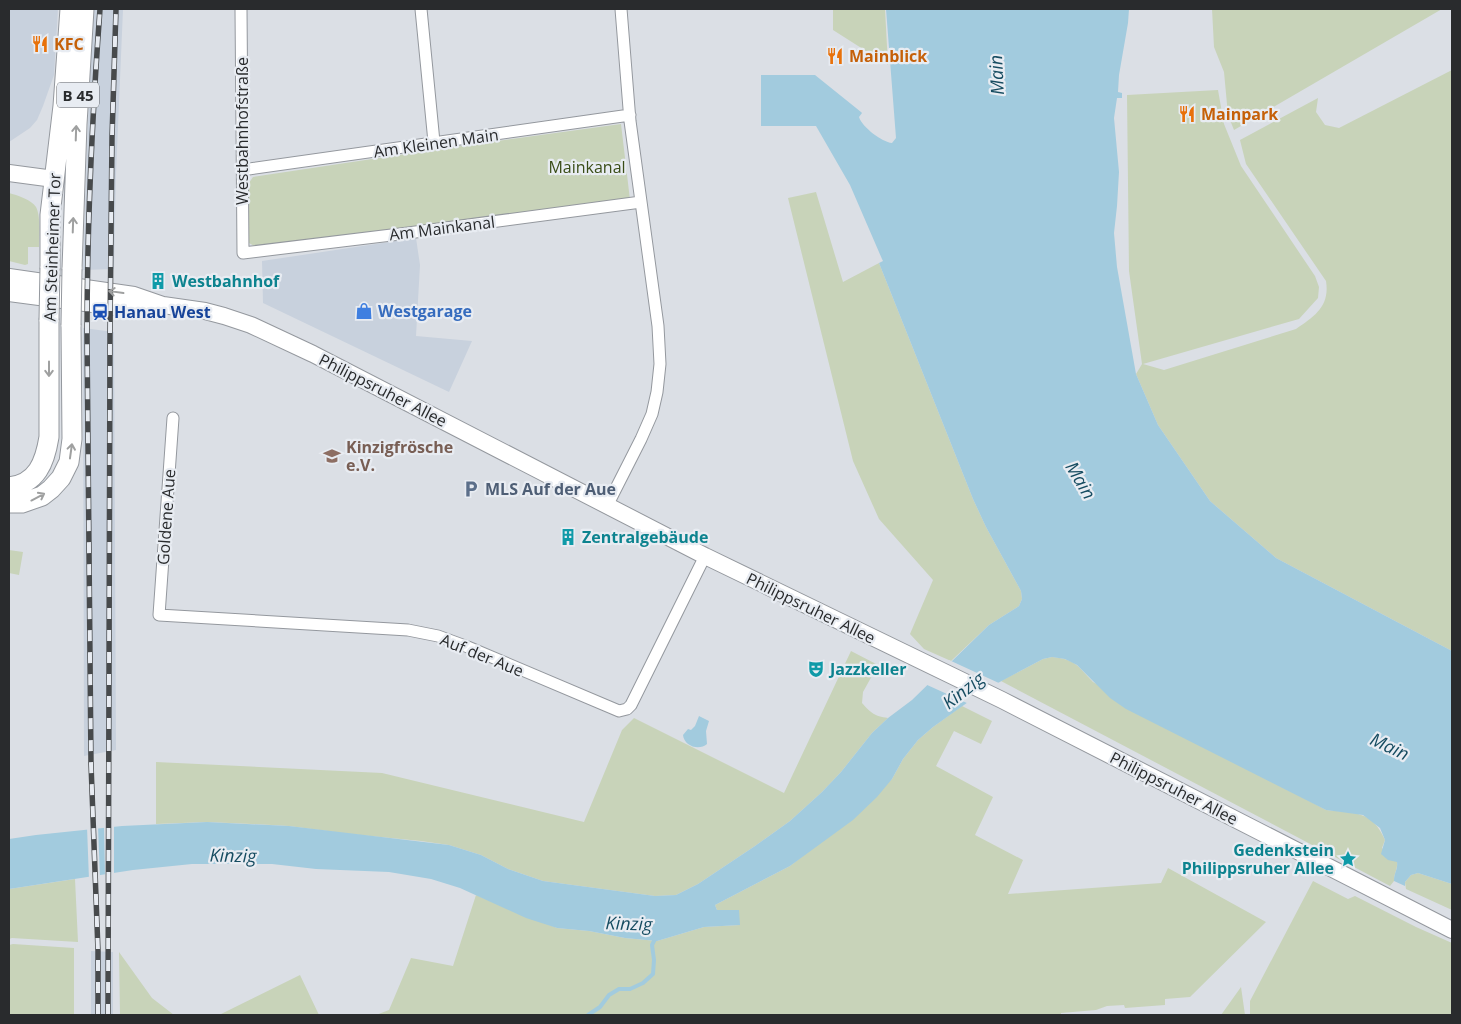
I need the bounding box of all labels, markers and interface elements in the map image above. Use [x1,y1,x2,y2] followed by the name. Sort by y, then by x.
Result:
[54,33,84,55] place label: KFC
[30,34,50,54] restaurant icon: KFC
[849,45,927,67] place label: Mainblick
[825,46,845,66] restaurant icon: Mainblick
[983,54,1009,96] water label: Main
[231,57,253,205] street label: Westbahnhofstraße
[57,82,99,108] road number: B 45
[1201,103,1278,125] place label: Mainpark
[1177,104,1197,124] restaurant icon: Mainpark
[372,123,500,163] street label: Am Kleinen Main
[72,125,81,141] one-way arrow
[548,156,626,178] park label: Mainkanal
[38,172,66,322] street label: Am Steinheimer Tor
[388,211,496,245] street label: Am Mainkanal
[68,217,78,234] one-way arrow
[172,270,280,292] place label: Westbahnhof
[148,271,168,291] building icon: Westbahnhof
[108,287,124,297] one-way arrow
[378,300,472,322] place label: Westgarage
[114,301,211,323] place label: Hanau West
[354,301,374,321] shop icon: Westgarage
[90,302,110,322] station icon: Hanau West
[315,348,451,432] street label: Philippsruher Allee
[44,360,54,376] one-way arrow
[346,436,453,476] place label: Kinzigfrösche e.V.
[66,443,76,459] one-way arrow
[322,446,342,466] school or university icon: Kinzigfrösche e.V.
[1060,457,1102,503] water label: Main
[152,468,180,566] street label: Goldene Aue
[485,478,616,500] place label: MLS Auf der Aue
[461,479,481,499] parking icon: MLS Auf der Aue
[30,492,45,501] one-way arrow
[582,526,708,548] place label: Zentralgebäude
[558,527,578,547] building icon: Zentralgebäude
[743,567,879,649] street label: Philippsruher Allee
[437,628,527,682] street label: Auf der Aue
[828,658,906,680] place label: Jazzkeller
[806,659,826,679] theatre icon: Jazzkeller
[937,666,989,714] water label: Kinzig
[1367,727,1413,765] water label: Main
[1106,746,1242,830] street label: Philippsruher Allee
[1182,839,1334,879] place label: Gedenkstein Philippsruher Allee
[209,843,257,867] water label: Kinzig
[1338,849,1358,869] place icon: Gedenkstein Philippsruher Allee
[605,910,653,936] water label: Kinzig

